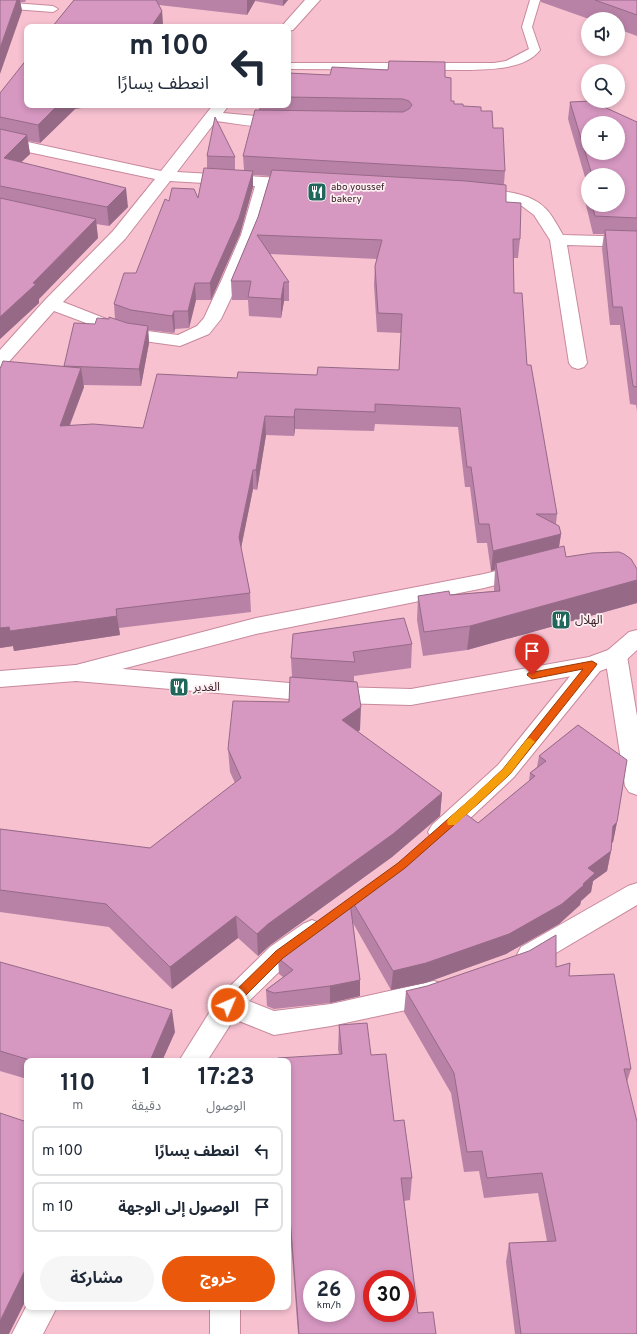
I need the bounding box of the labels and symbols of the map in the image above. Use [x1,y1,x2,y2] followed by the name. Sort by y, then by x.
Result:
[306,181,328,203] restaurant icon: abo youssef bakery
[331,181,385,206] place label: abo youssef bakery
[550,609,572,631] restaurant icon: الهلال
[575,613,603,629] place label: الهلال
[515,634,549,675] pin
[168,676,190,698] restaurant icon: الغدير
[192,680,220,696] place label: الغدير
[207,984,249,1026] position arrow
[363,1270,415,1322] speed limit sign: 30

